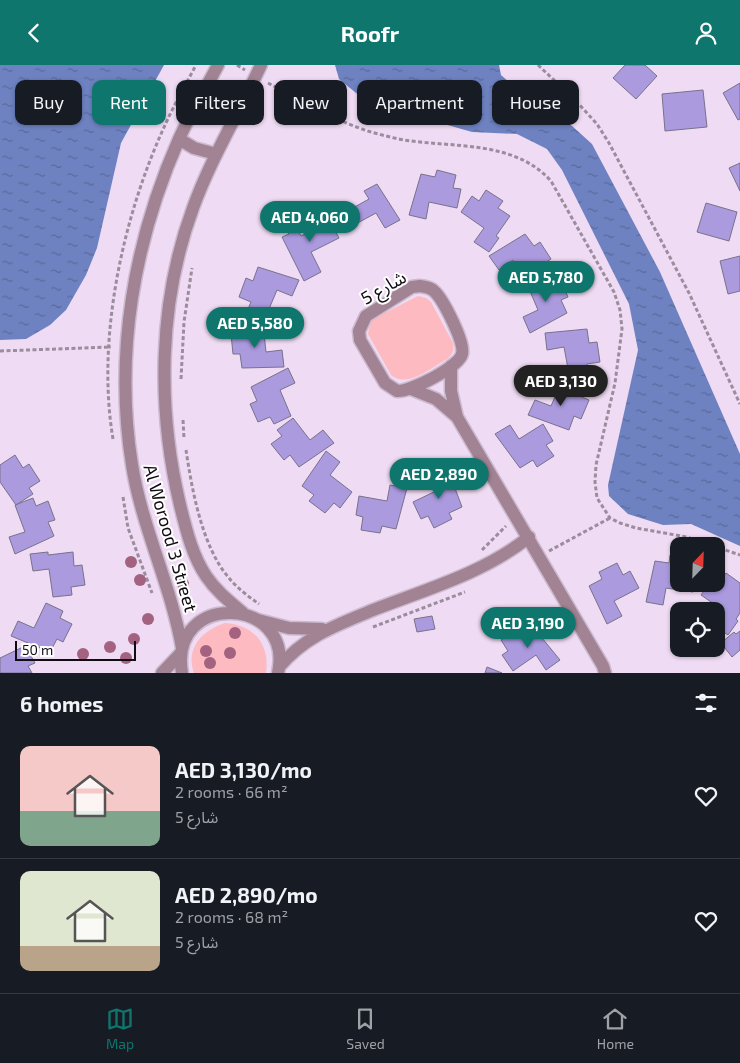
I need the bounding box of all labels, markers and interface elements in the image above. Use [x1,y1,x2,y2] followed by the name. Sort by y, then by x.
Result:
[20,19,48,47] icon: back
[692,19,720,47] icon: person
[341,20,399,46] text: Roofr
[15,80,82,125] chip: Buy
[92,80,166,125] chip: Rent
[176,80,264,125] chip: Filters
[274,80,347,125] chip: New
[357,80,482,125] chip: Apartment
[492,80,579,125] chip: House
[253,201,367,243] pin: AED 4,060
[271,207,349,226] text: AED 4,060
[489,261,603,303] pin: AED 5,780
[356,265,412,312] street label: شارع 5
[509,267,583,286] text: AED 5,780
[198,307,312,349] pin: AED 5,580
[217,313,293,332] text: AED 5,580
[504,365,618,407] pin: AED 3,130
[525,371,597,390] text: AED 3,130
[382,457,496,500] pin: AED 2,890
[139,462,203,615] street label: Al Worood 3 Street
[401,464,477,483] text: AED 2,890
[670,537,725,593] north arrow
[670,537,725,657] map controls
[670,602,725,657] button: locate
[471,607,585,649] pin: AED 3,190
[492,613,564,632] text: AED 3,190
[15,638,136,661] scale bar
[22,641,53,658] text: 50 m
[692,689,720,717] icon: filters
[20,691,103,716] text: 6 homes
[175,757,312,782] text: AED 3,130/mo
[60,766,120,826] icon: home
[175,782,288,801] text: 2 rooms · 66 m²
[692,782,720,810] icon: heart
[175,807,218,826] text: شارع 5
[175,882,318,907] text: AED 2,890/mo
[60,891,120,951] icon: home
[175,907,288,926] text: 2 rooms · 68 m²
[692,907,720,935] icon: heart
[175,932,218,951] text: شارع 5
[106,1005,134,1052] tab: Map
[346,1005,385,1052] tab: Saved
[597,1005,634,1052] tab: Home

